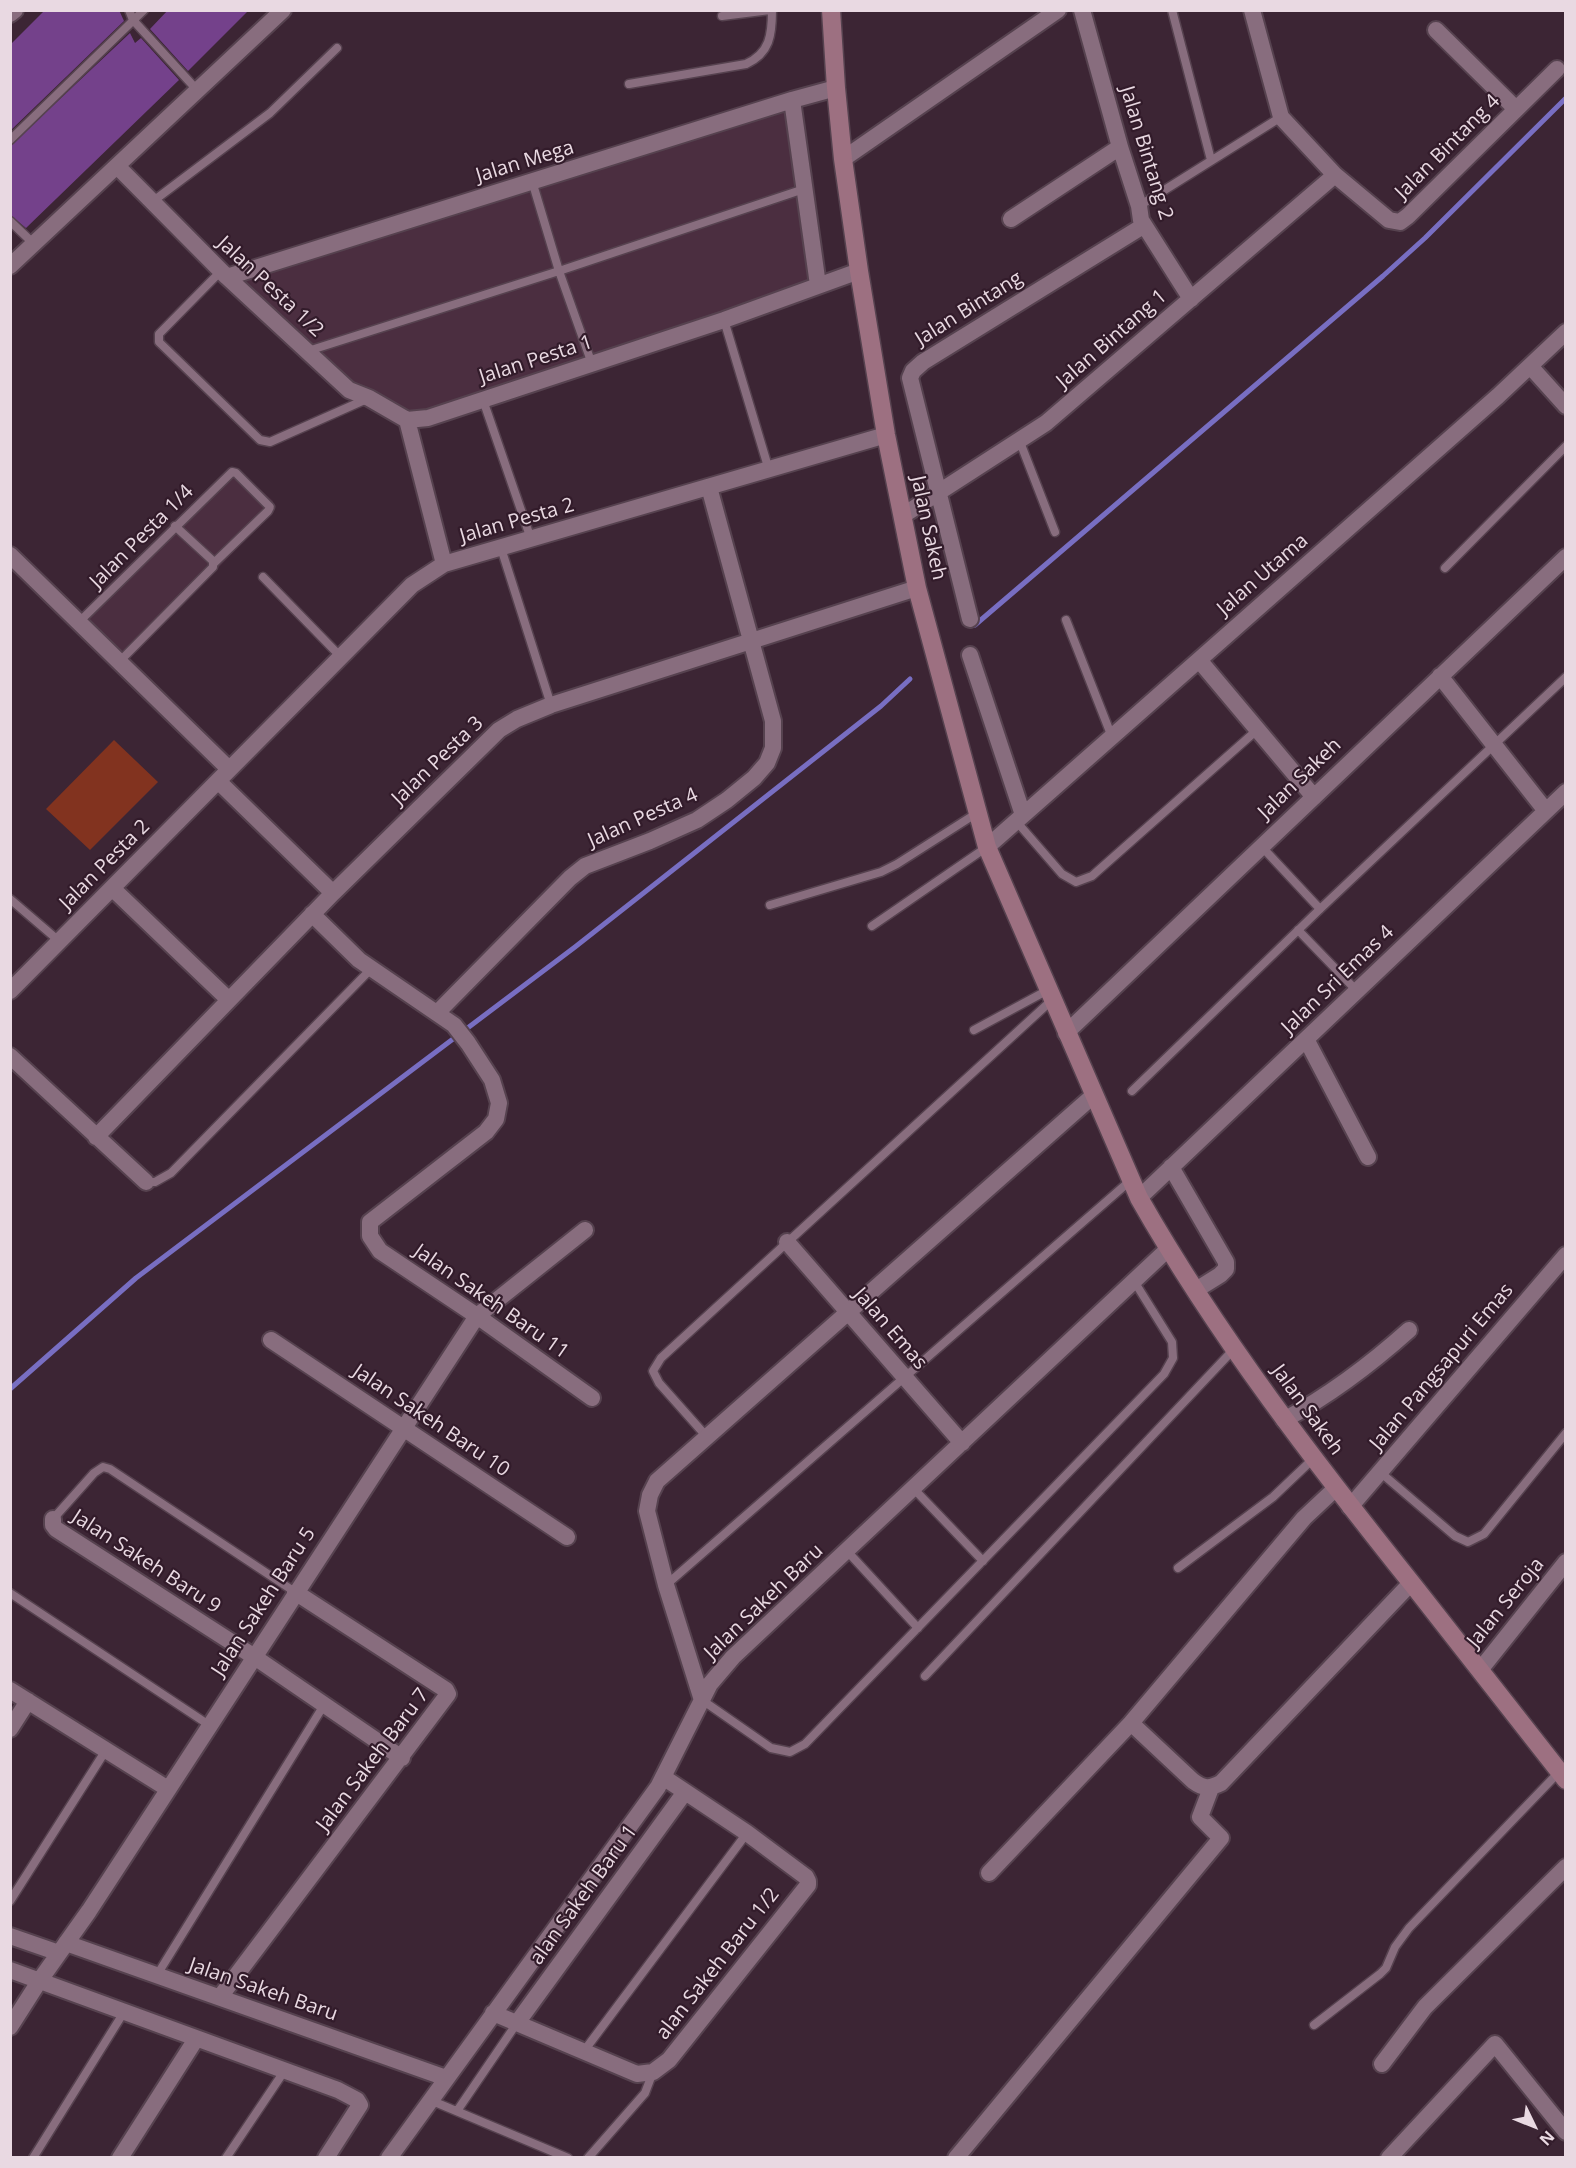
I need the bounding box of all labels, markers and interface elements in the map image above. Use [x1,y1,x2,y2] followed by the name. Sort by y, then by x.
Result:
[1114,83,1178,223] street label: Jalan Bintang 2
[1391,90,1505,204] street label: Jalan Bintang 4
[473,136,577,188] street label: Jalan Mega
[212,232,328,342] street label: Jalan Pesta 1/2
[911,267,1027,351] street label: Jalan Bintang
[1052,285,1172,393] street label: Jalan Bintang 1
[476,330,596,390] street label: Jalan Pesta 1
[905,474,951,582] street label: Jalan Sakeh
[85,480,199,594] street label: Jalan Pesta 1/4
[457,493,577,549] street label: Jalan Pesta 2
[1213,529,1313,621] street label: Jalan Utama
[387,711,489,811] street label: Jalan Pesta 3
[1253,733,1347,825] street label: Jalan Sakeh
[584,783,702,853] street label: Jalan Pesta 4
[55,815,155,915] street label: Jalan Pesta 2
[1277,921,1399,1039] street label: Jalan Sri Emas 4
[409,1239,573,1365] street label: Jalan Sakeh Baru 11
[1365,1279,1519,1455] street label: Jalan Pangsapuri Emas
[848,1283,932,1375] street label: Jalan Emas
[348,1360,514,1482] street label: Jalan Sakeh Baru 10
[1266,1360,1348,1460] street label: Jalan Sakeh
[67,1505,225,1619] street label: Jalan Sakeh Baru 9
[207,1523,321,1681] street label: Jalan Sakeh Baru 5
[700,1539,828,1665] street label: Jalan Sakeh Baru
[1462,1553,1550,1653] street label: Jalan Seroja
[312,1684,434,1836] street label: Jalan Sakeh Baru 7
[525,1820,643,1970] street label: alan Sakeh Baru 1
[651,1883,785,2045] street label: alan Sakeh Baru 1/2
[185,1953,341,2027] street label: Jalan Sakeh Baru
[1504,2096,1564,2156] north arrow
[1535,2126,1560,2151] text: N

